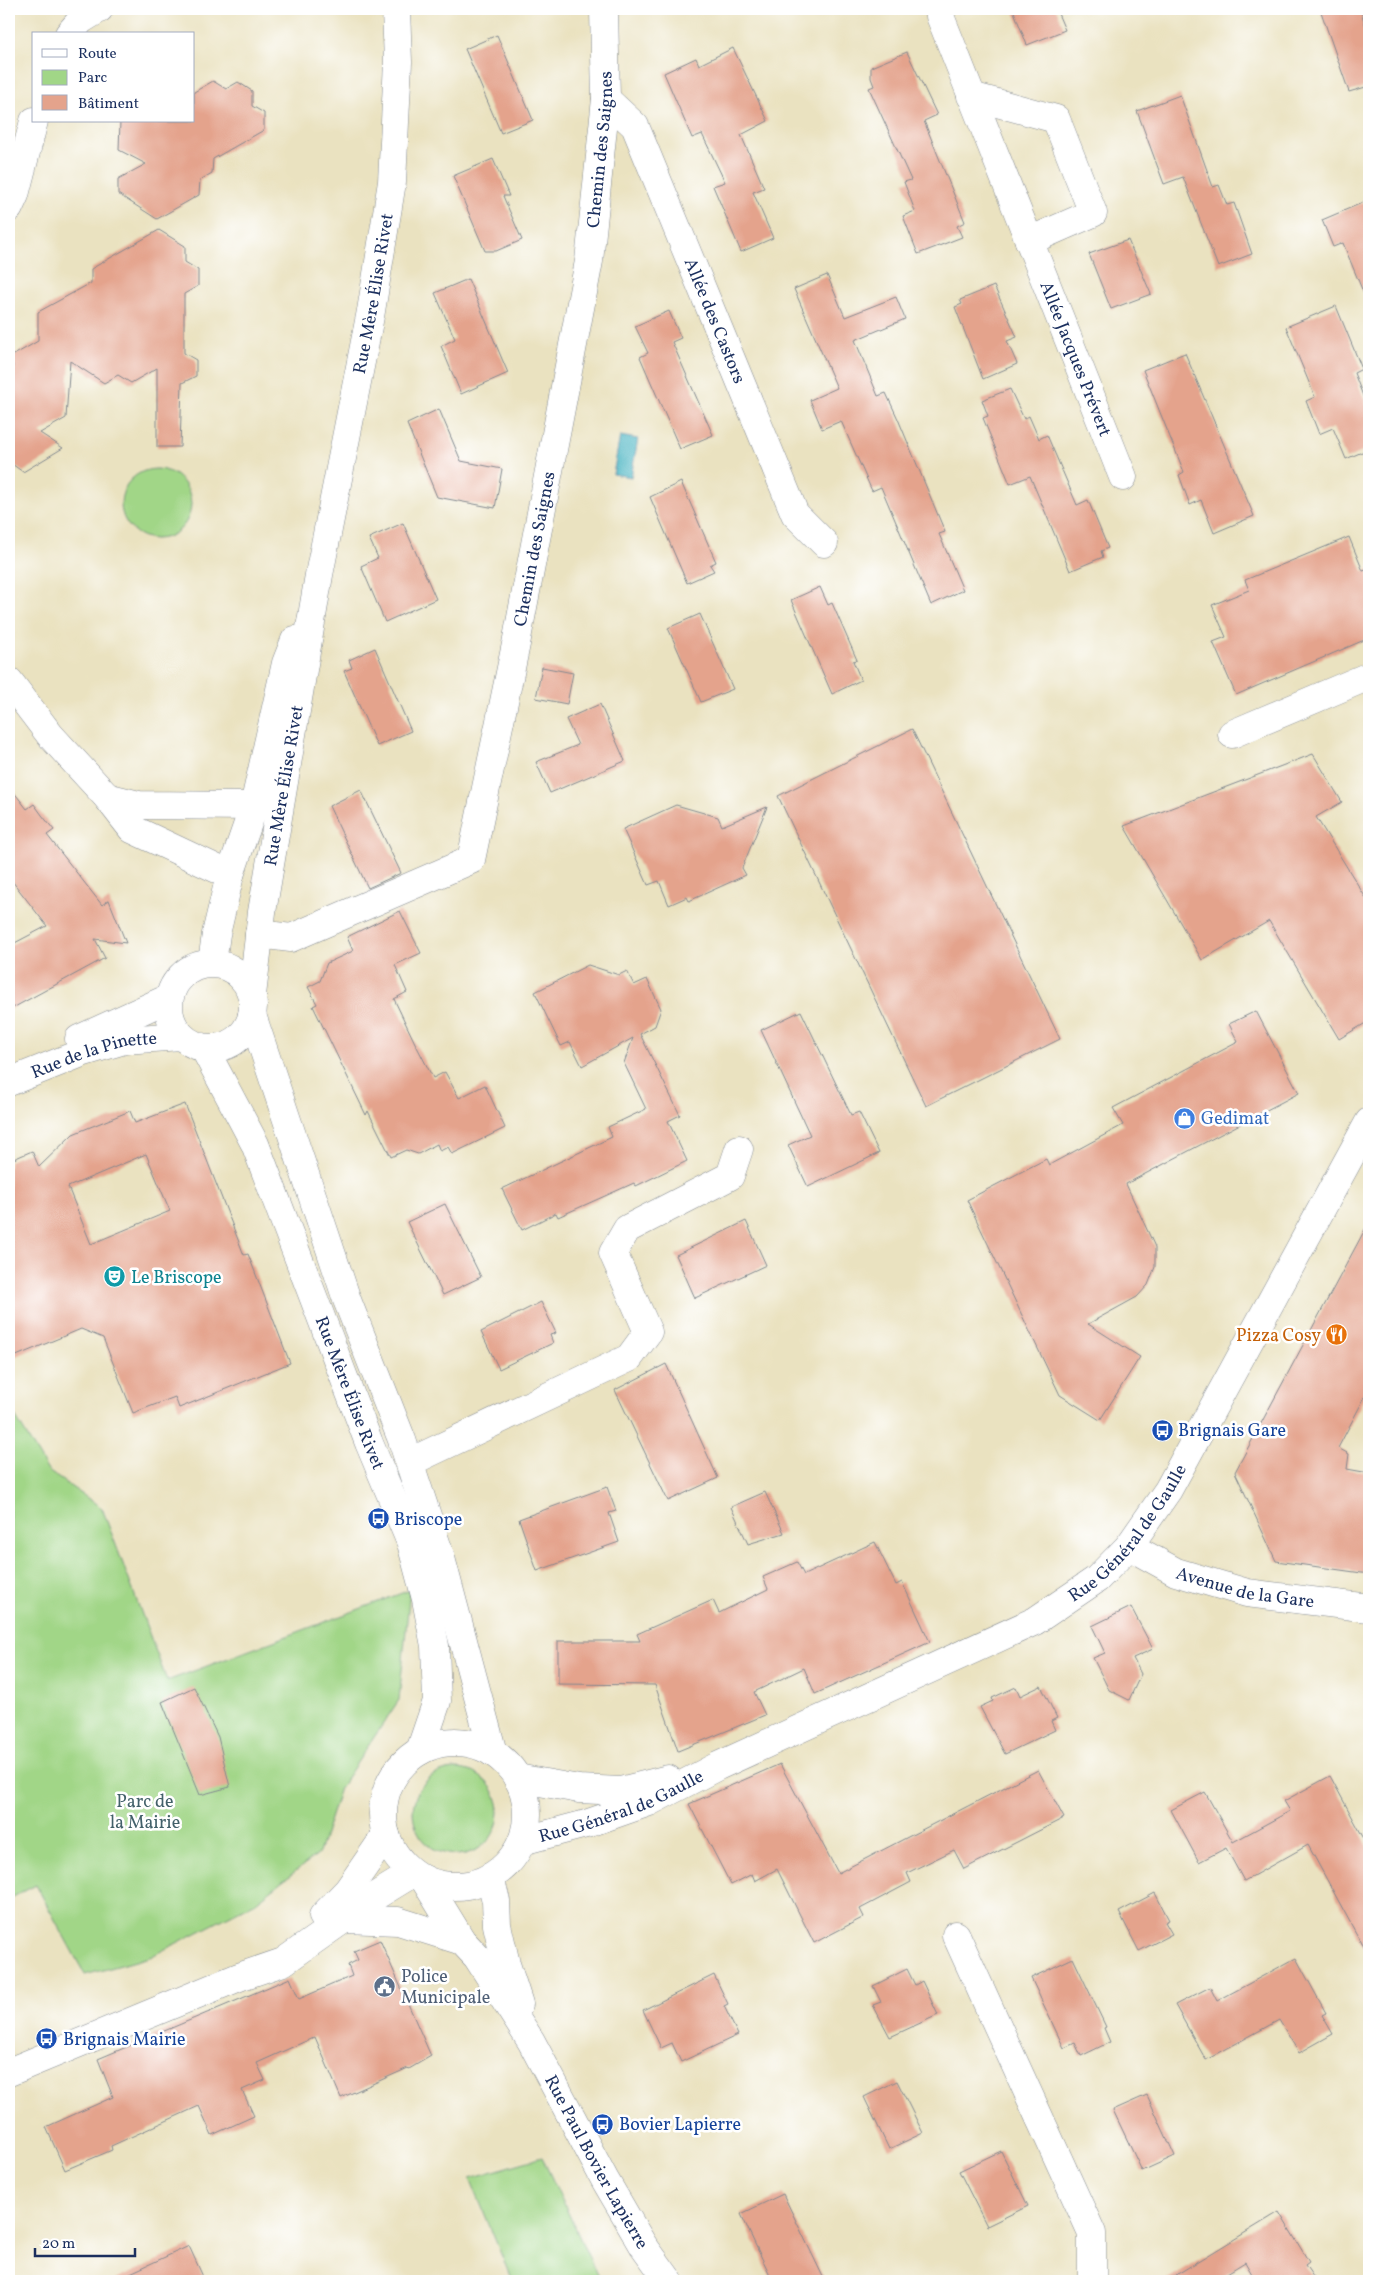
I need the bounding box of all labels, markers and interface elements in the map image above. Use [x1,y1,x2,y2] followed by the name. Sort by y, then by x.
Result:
[32,32,195,122] legend
[78,44,117,65] text: Route
[78,68,107,89] text: Parc
[582,71,620,229] street label: Chemin des Saignes
[78,94,139,115] text: Bâtiment
[348,212,401,376] street label: Rue Mère Élise Rivet
[677,255,751,388] street label: Allée des Castors
[1033,278,1117,441] street label: Allée Jacques Prévert
[509,469,563,629] street label: Chemin des Saignes
[259,703,311,868] street label: Rue Mère Élise Rivet
[28,1027,158,1086] street label: Rue de la Pinette
[1173,1106,1197,1130] shop icon: Gedimat
[1201,1107,1269,1132] place label: Gedimat
[103,1265,127,1289] theatre icon: Le Briscope
[131,1266,222,1291] place label: Le Briscope
[308,1313,390,1474] street label: Rue Mère Élise Rivet
[1325,1323,1349,1347] restaurant icon: Pizza Cosy
[1236,1324,1321,1349] place label: Pizza Cosy
[1150,1418,1174,1442] bus stop icon: Brignais Gare
[1178,1419,1286,1444] place label: Brignais Gare
[1064,1460,1194,1609] street label: Rue Général de Gaulle
[366,1507,390,1531] bus stop icon: Briscope
[394,1508,462,1533] place label: Briscope
[1173,1562,1316,1615] street label: Avenue de la Gare
[536,1765,708,1850] street label: Rue Général de Gaulle
[110,1790,180,1836] park label: Parc de la Mairie
[401,1965,490,2011] place label: Police Municipale
[373,1974,397,1998] public building icon: Police Municipale
[35,2027,59,2051] bus stop icon: Brignais Mairie
[63,2028,185,2053] place label: Brignais Mairie
[537,2071,654,2254] street label: Rue Paul Bovier Lapierre
[591,2112,615,2136] bus stop icon: Bovier Lapierre
[619,2113,741,2138] place label: Bovier Lapierre
[35,2225,135,2257] scale bar
[42,2234,75,2255] text: 20 m

